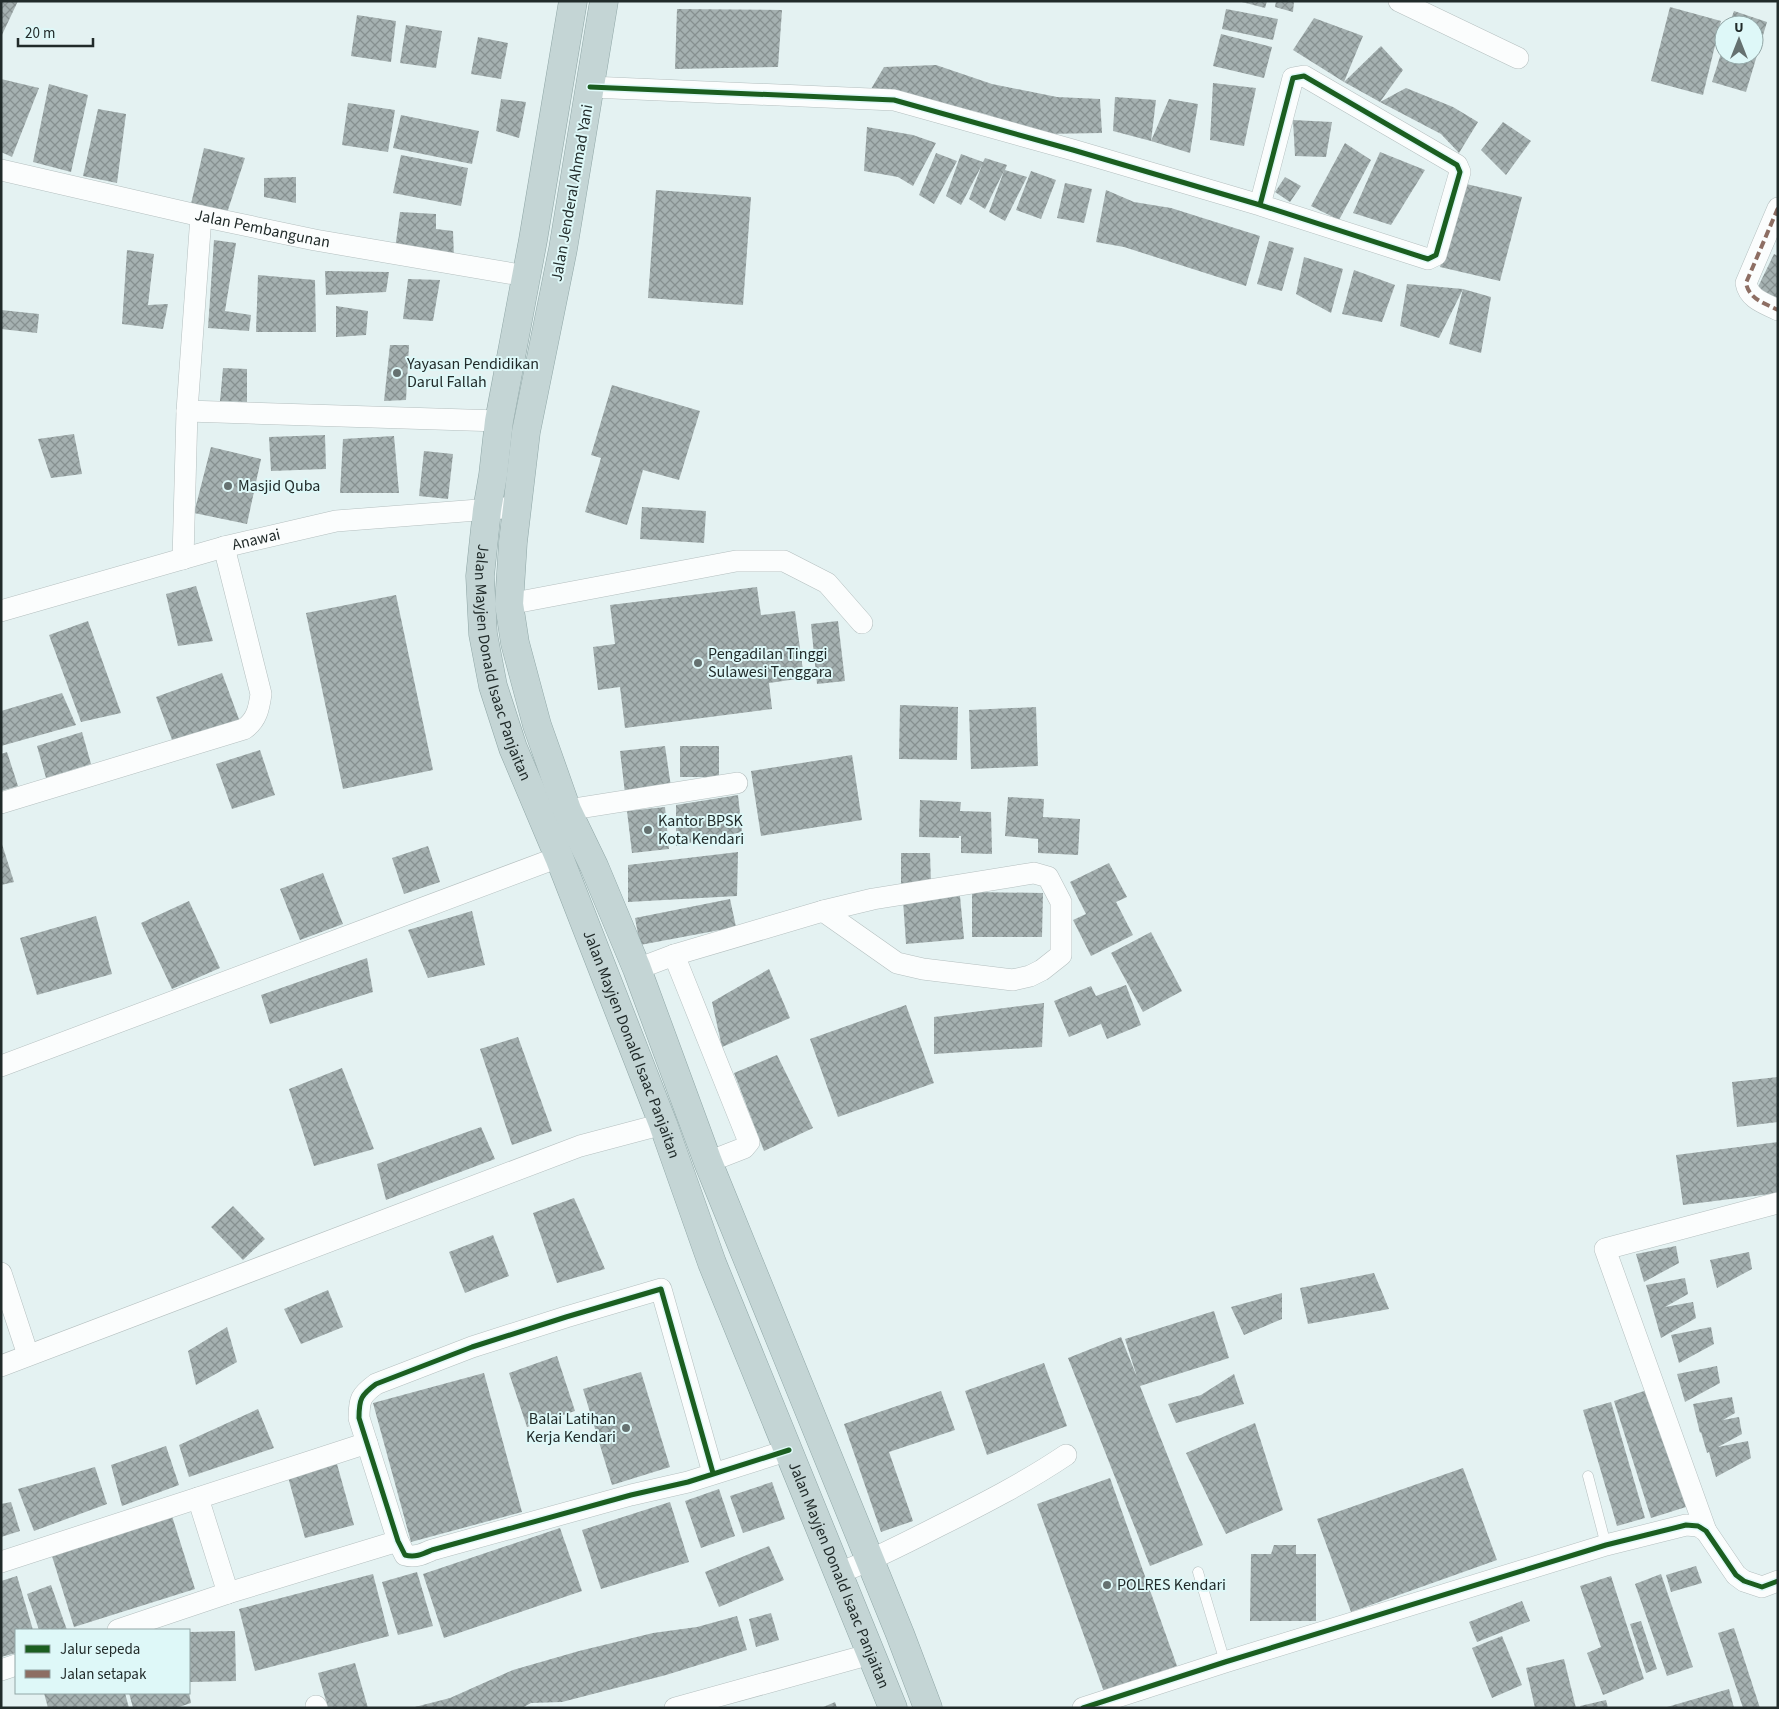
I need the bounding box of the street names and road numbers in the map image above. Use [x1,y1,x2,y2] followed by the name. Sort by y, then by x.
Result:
[546,103,598,283] street label: Jalan Jenderal Ahmad Yani
[193,204,332,253] street label: Jalan Pembangunan
[230,523,282,556] street label: Anawai
[469,543,537,784] street label: Jalan Mayjen Donald Isaac Panjaitan
[578,927,685,1161] street label: Jalan Mayjen Donald Isaac Panjaitan
[783,1458,895,1692] street label: Jalan Mayjen Donald Isaac Panjaitan

